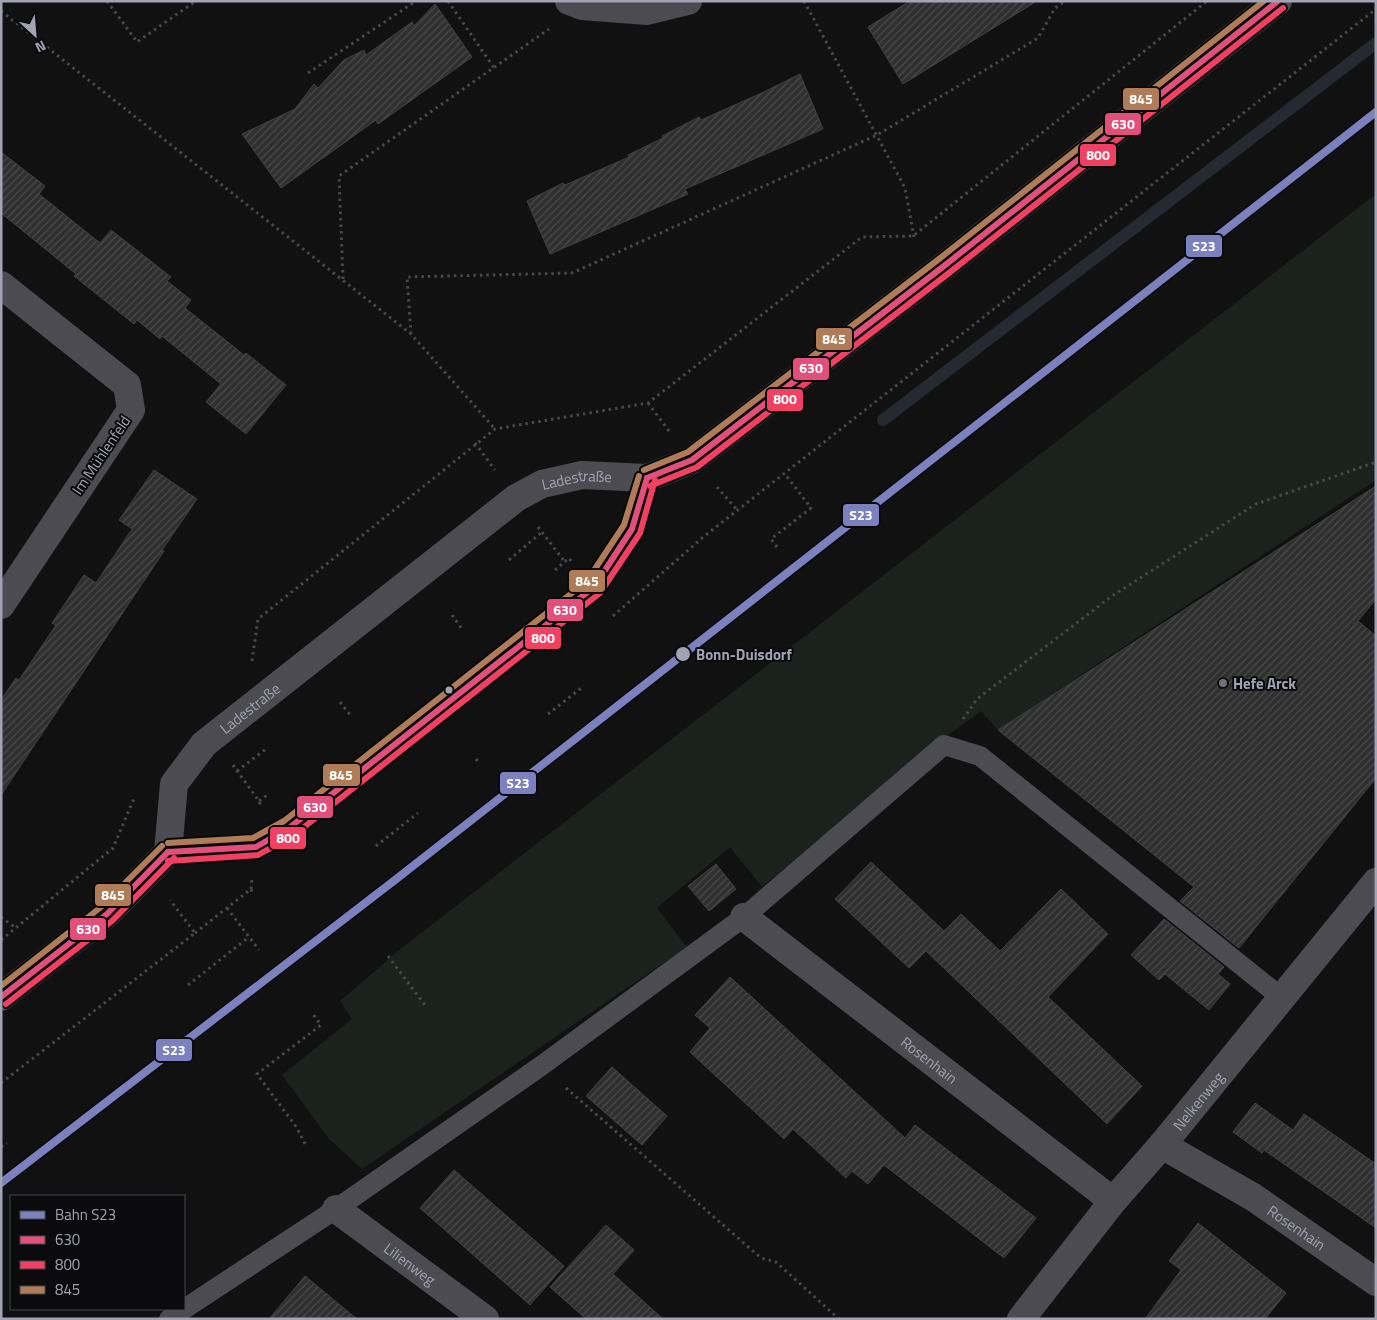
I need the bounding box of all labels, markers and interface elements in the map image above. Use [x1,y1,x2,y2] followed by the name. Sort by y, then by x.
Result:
[10,10,60,60] north arrow
[32,36,50,59] text: N
[1122,87,1160,111] line badge: 845
[1129,88,1153,109] text: 845
[1104,112,1142,136] line badge: 630
[1111,113,1135,134] text: 630
[1079,143,1117,167] line badge: 800
[1086,144,1110,165] text: 800
[1185,234,1223,258] line badge: S23
[1192,235,1216,256] text: S23
[815,327,853,351] line badge: 845
[822,328,846,349] text: 845
[792,357,830,381] line badge: 630
[799,357,823,378] text: 630
[766,388,804,412] line badge: 800
[773,388,797,409] text: 800
[66,411,136,499] street label: Im Mühlenfeld
[539,463,612,495] street label: Ladestraße
[842,503,880,527] line badge: S23
[849,504,873,525] text: S23
[568,569,606,593] line badge: 845
[575,570,599,591] text: 845
[546,598,584,622] line badge: 630
[553,599,577,620] text: 630
[524,626,562,650] line badge: 800
[531,627,555,648] text: 800
[696,643,792,666] place label: Bonn-Duisdorf
[674,645,692,663] marker: Bonn-Duisdorf
[1233,672,1296,695] place label: Hefe Arck
[214,677,285,739] street label: Ladestraße
[1217,677,1229,689] marker: Hefe Arck
[444,685,454,695] unlabelled marker
[322,763,361,787] line badge: 845
[329,764,353,785] text: 845
[499,771,537,795] line badge: S23
[506,772,530,793] text: S23
[296,795,334,819] line badge: 630
[303,796,327,817] text: 630
[269,826,307,850] line badge: 800
[276,827,300,848] text: 800
[94,883,132,907] line badge: 845
[101,884,125,905] text: 845
[69,917,107,941] line badge: 630
[76,918,100,939] text: 630
[896,1030,963,1089] street label: Rosenhain
[155,1038,193,1062] line badge: S23
[162,1039,186,1060] text: S23
[1167,1066,1229,1135] street label: Nelkenweg
[10,1195,185,1310] legend
[1263,1199,1331,1256] street label: Rosenhain
[55,1203,116,1226] text: Bahn S23
[55,1228,80,1251] text: 630
[379,1237,441,1291] street label: Lilienweg
[55,1253,80,1276] text: 800
[55,1278,80,1301] text: 845

